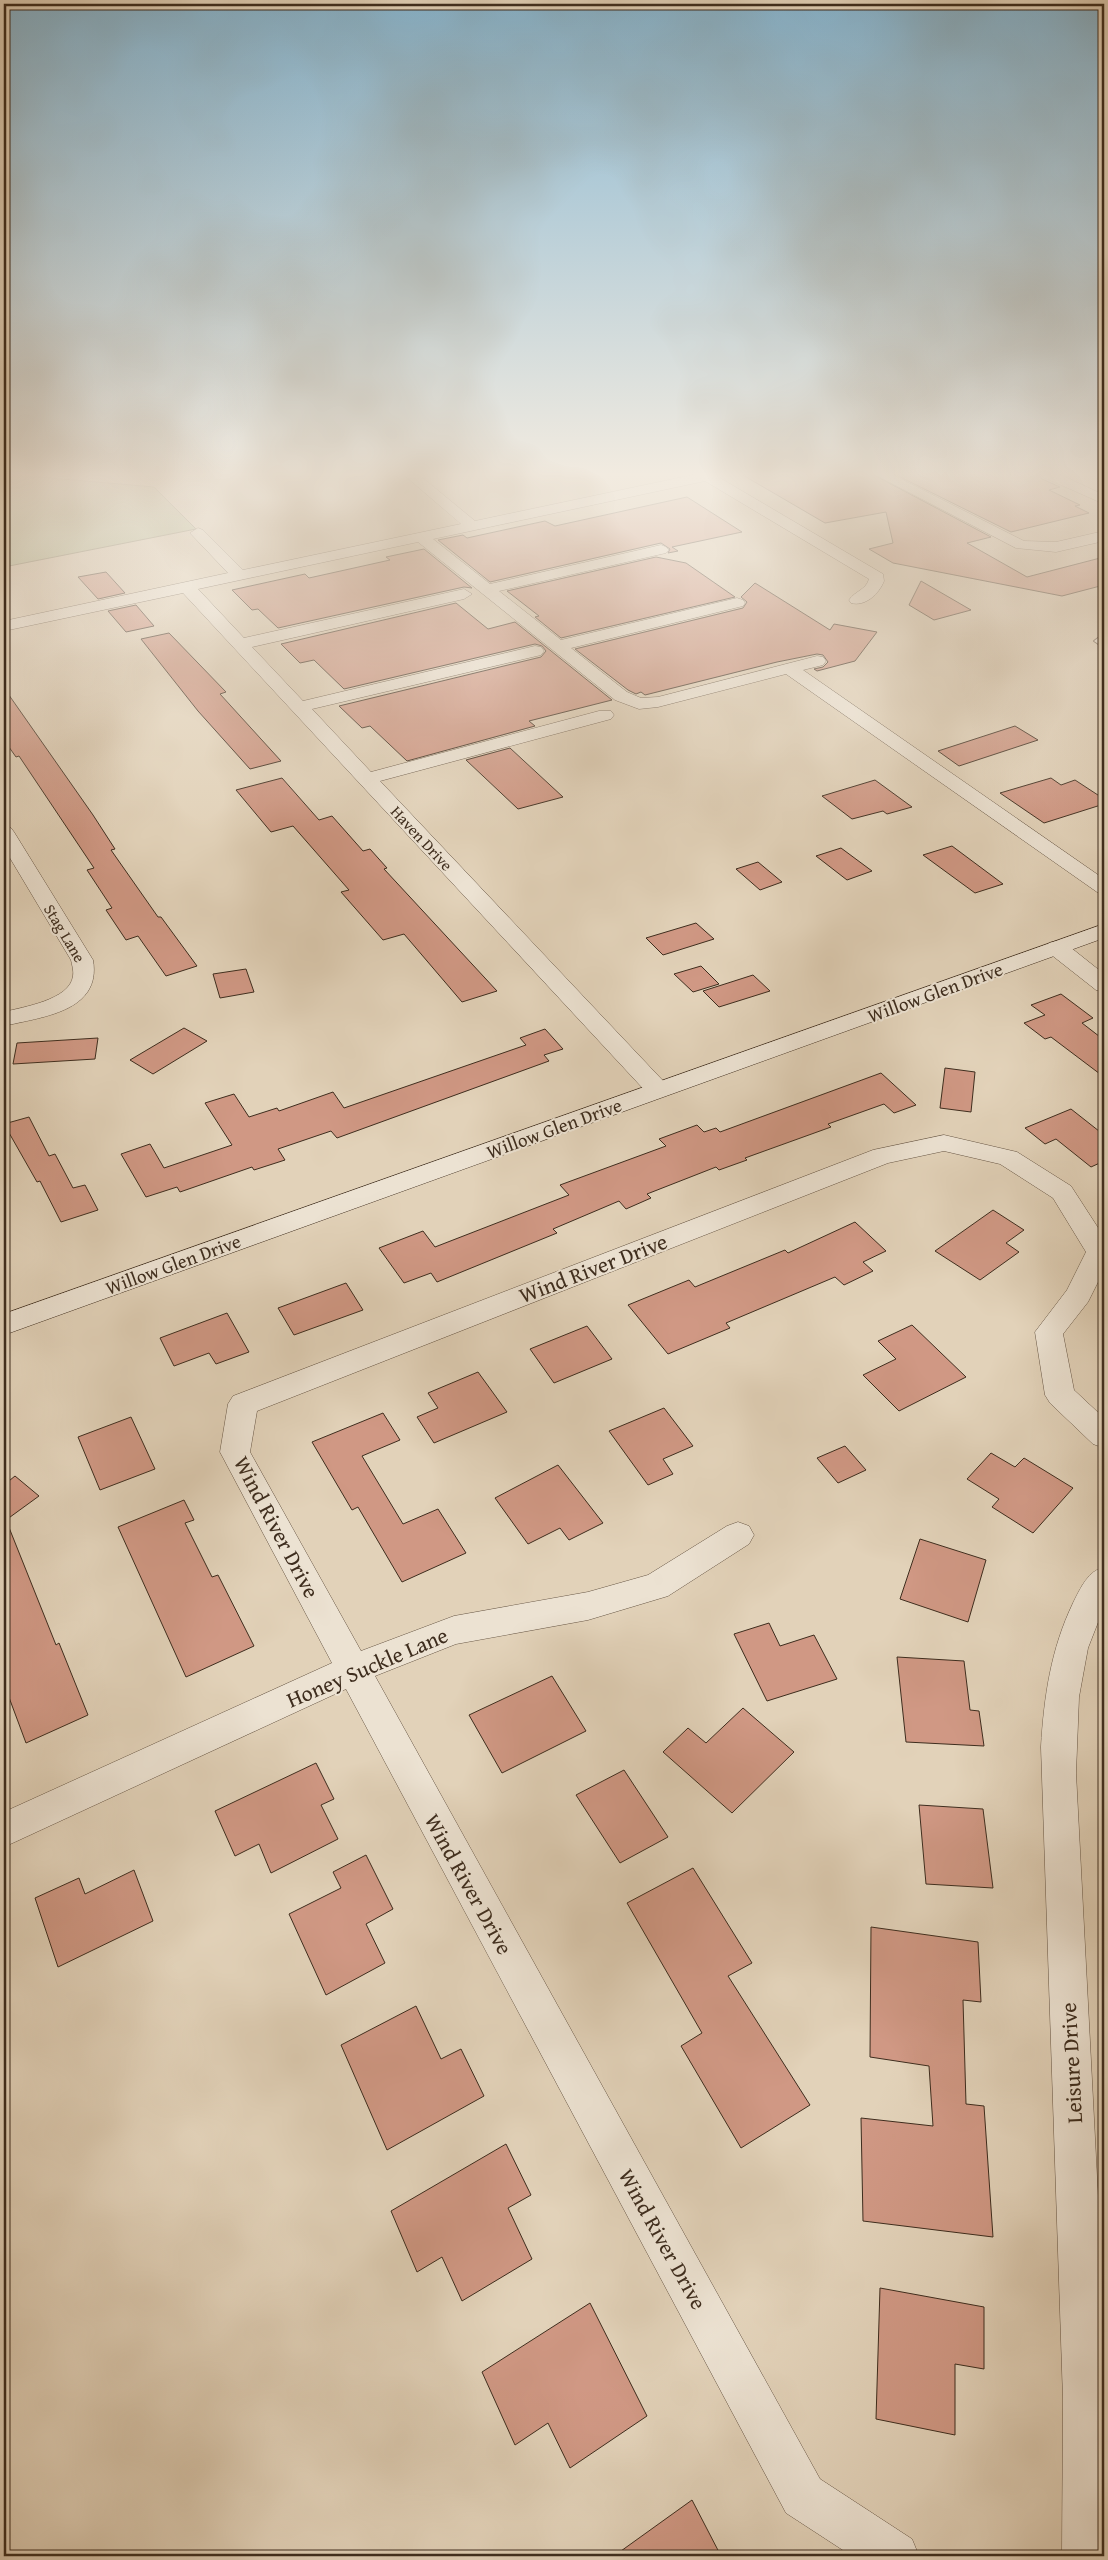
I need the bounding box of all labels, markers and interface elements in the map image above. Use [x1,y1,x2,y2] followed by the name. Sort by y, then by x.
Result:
[385,800,459,876] street label: Haven Drive
[38,899,92,967] street label: Stag Lane
[863,955,1007,1029] street label: Willow Glen Drive
[482,1091,626,1165] street label: Willow Glen Drive
[514,1225,672,1311] street label: Wind River Drive
[101,1227,245,1301] street label: Willow Glen Drive
[226,1450,328,1604] street label: Wind River Drive
[281,1619,453,1715] street label: Honey Suckle Lane
[417,1808,521,1960] street label: Wind River Drive
[1052,2002,1090,2124] street label: Leisure Drive
[611,2163,715,2315] street label: Wind River Drive

